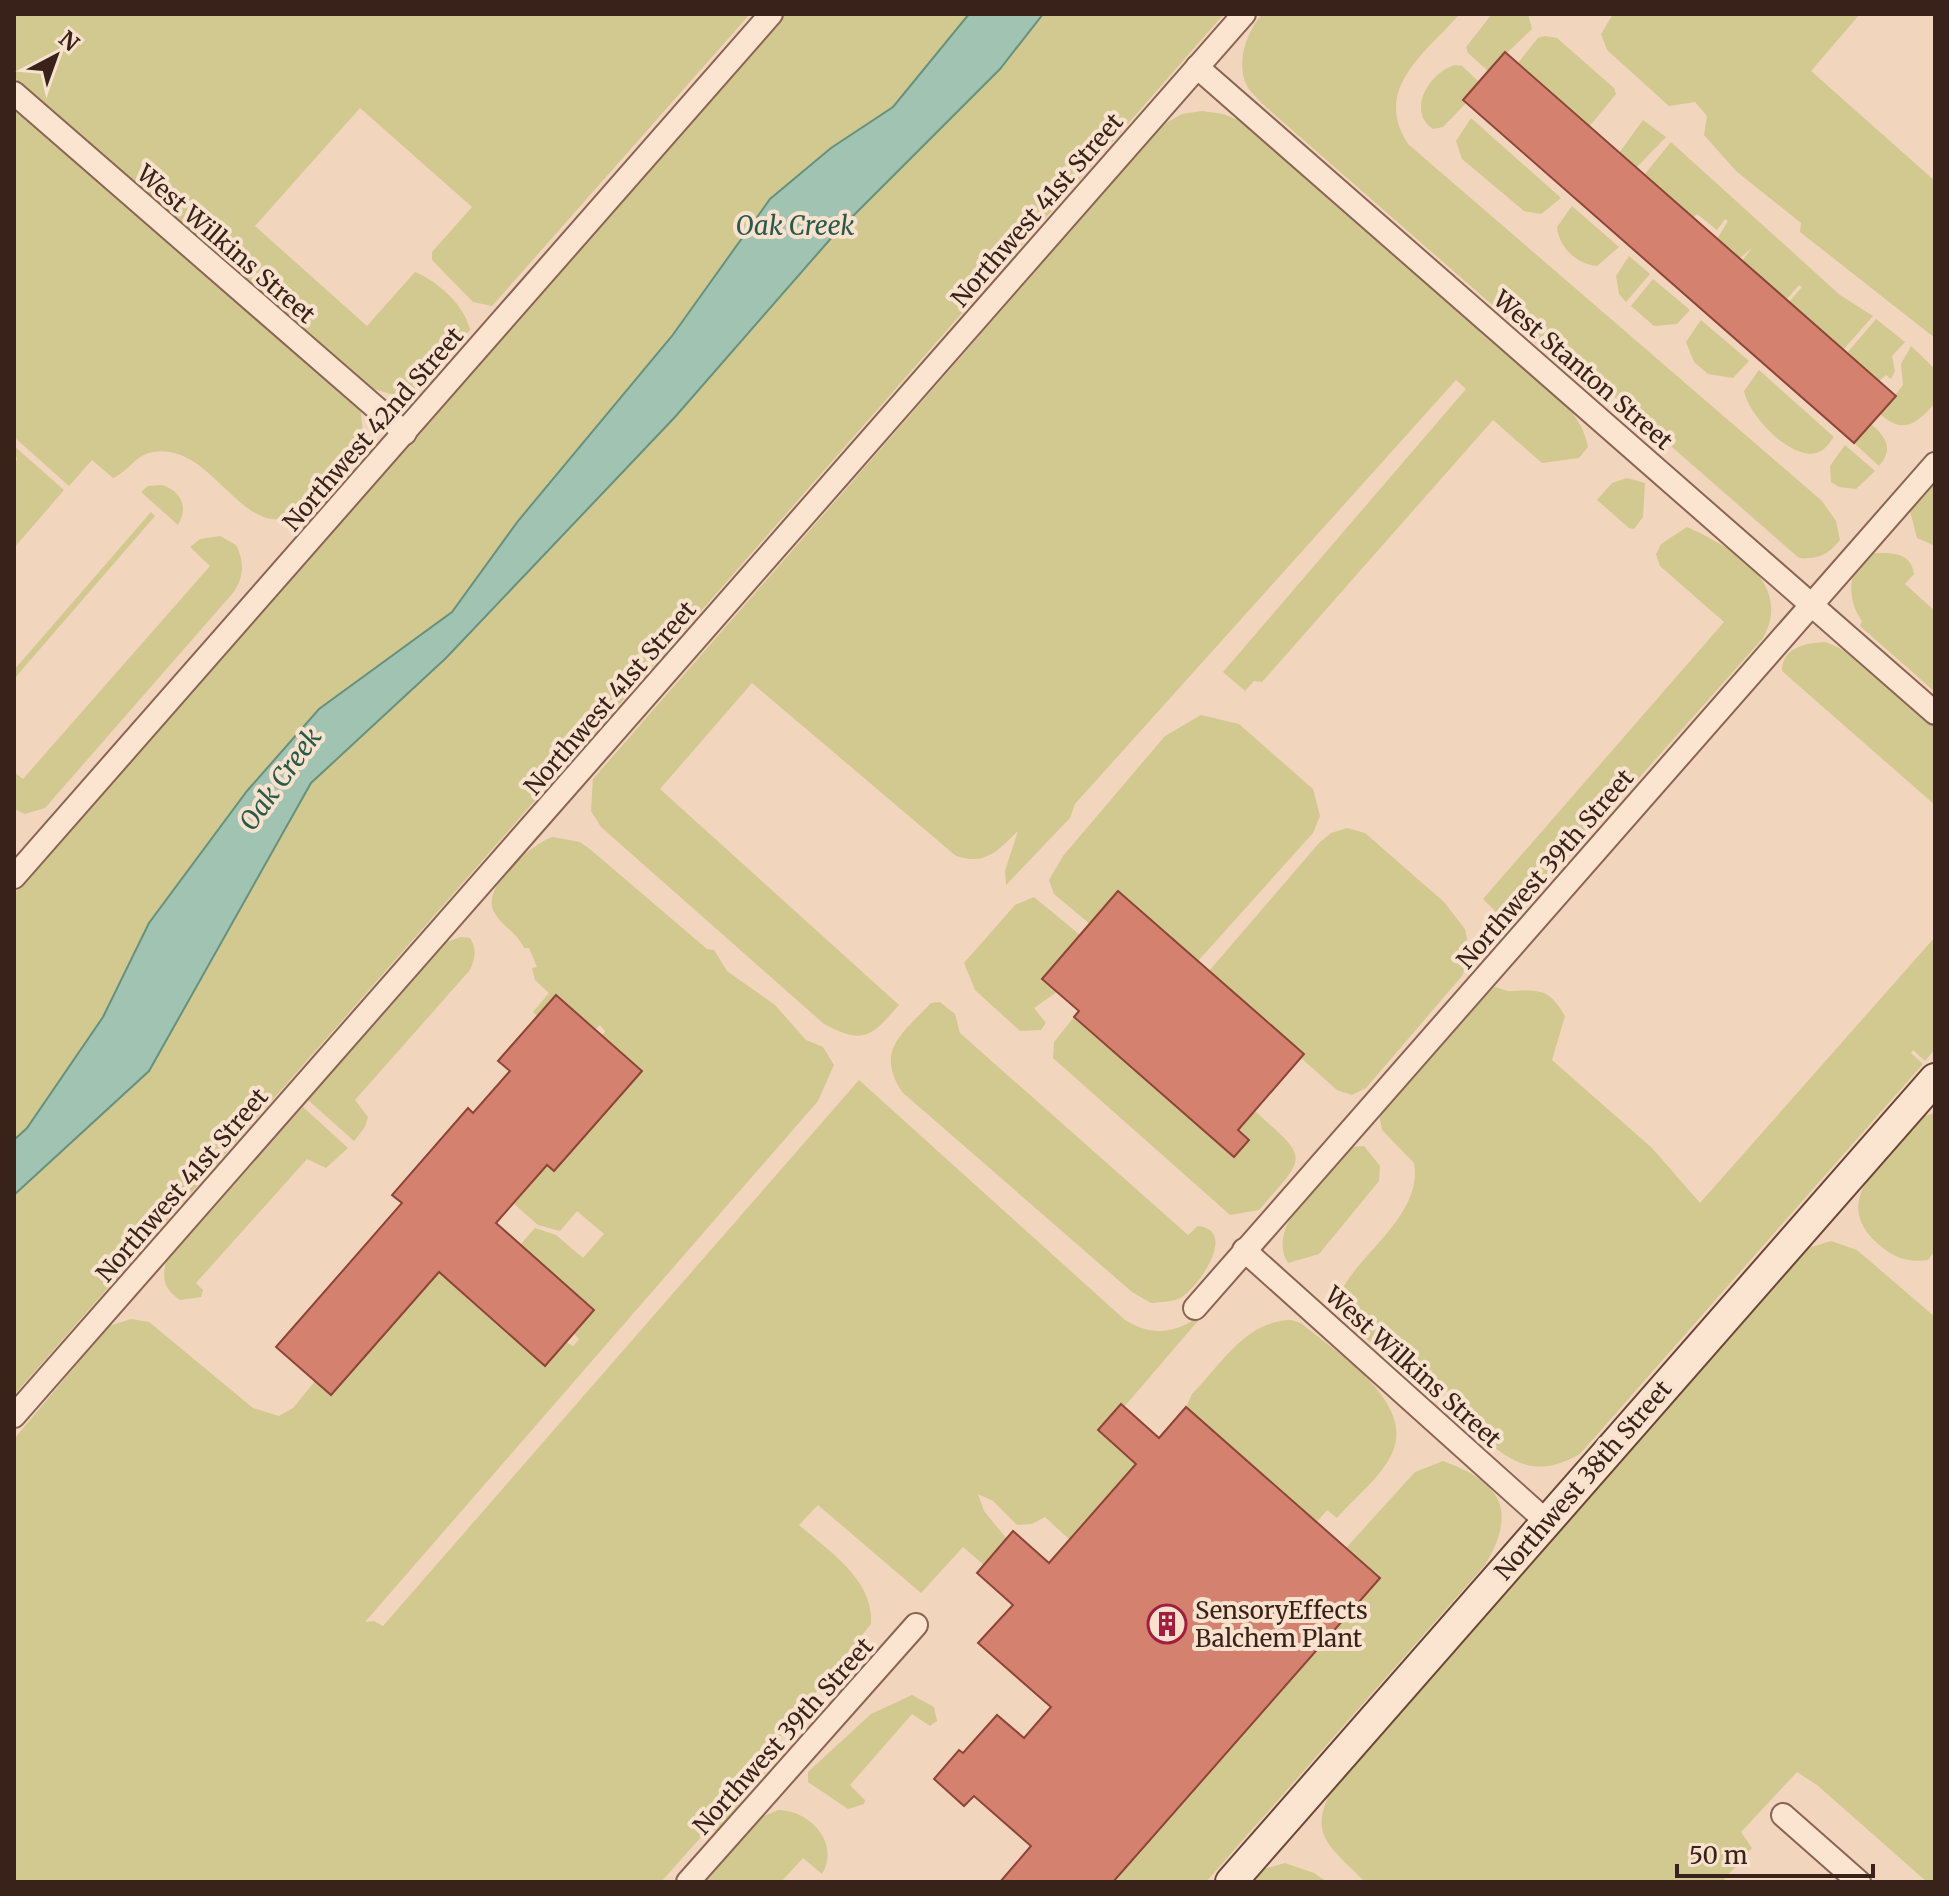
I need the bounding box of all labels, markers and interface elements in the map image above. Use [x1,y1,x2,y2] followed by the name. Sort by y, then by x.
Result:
[16,16,96,96] north arrow
[53,25,85,58] text: N
[944,106,1130,313] street label: Northwest 41st Street
[130,157,322,330] street label: West Wilkins Street
[736,209,854,242] water label: Oak Creek
[1486,283,1679,457] street label: West Stanton Street
[276,320,470,537] street label: Northwest 42nd Street
[517,594,703,801] street label: Northwest 41st Street
[232,721,328,837] water label: Oak Creek
[1450,762,1641,975] street label: Northwest 39th Street
[89,1081,275,1288] street label: Northwest 41st Street
[1318,1279,1508,1455] street label: West Wilkins Street
[1488,1373,1679,1586] street label: Northwest 38th Street
[1195,1595,1368,1654] place label: SensoryEffects Balchem Plant
[1146,1603,1188,1645] building icon: SensoryEffects Balchem Plant
[686,1631,880,1841] street label: Northwest 39th Street
[1677,1828,1873,1878] scale bar
[1689,1840,1748,1871] text: 50 m

